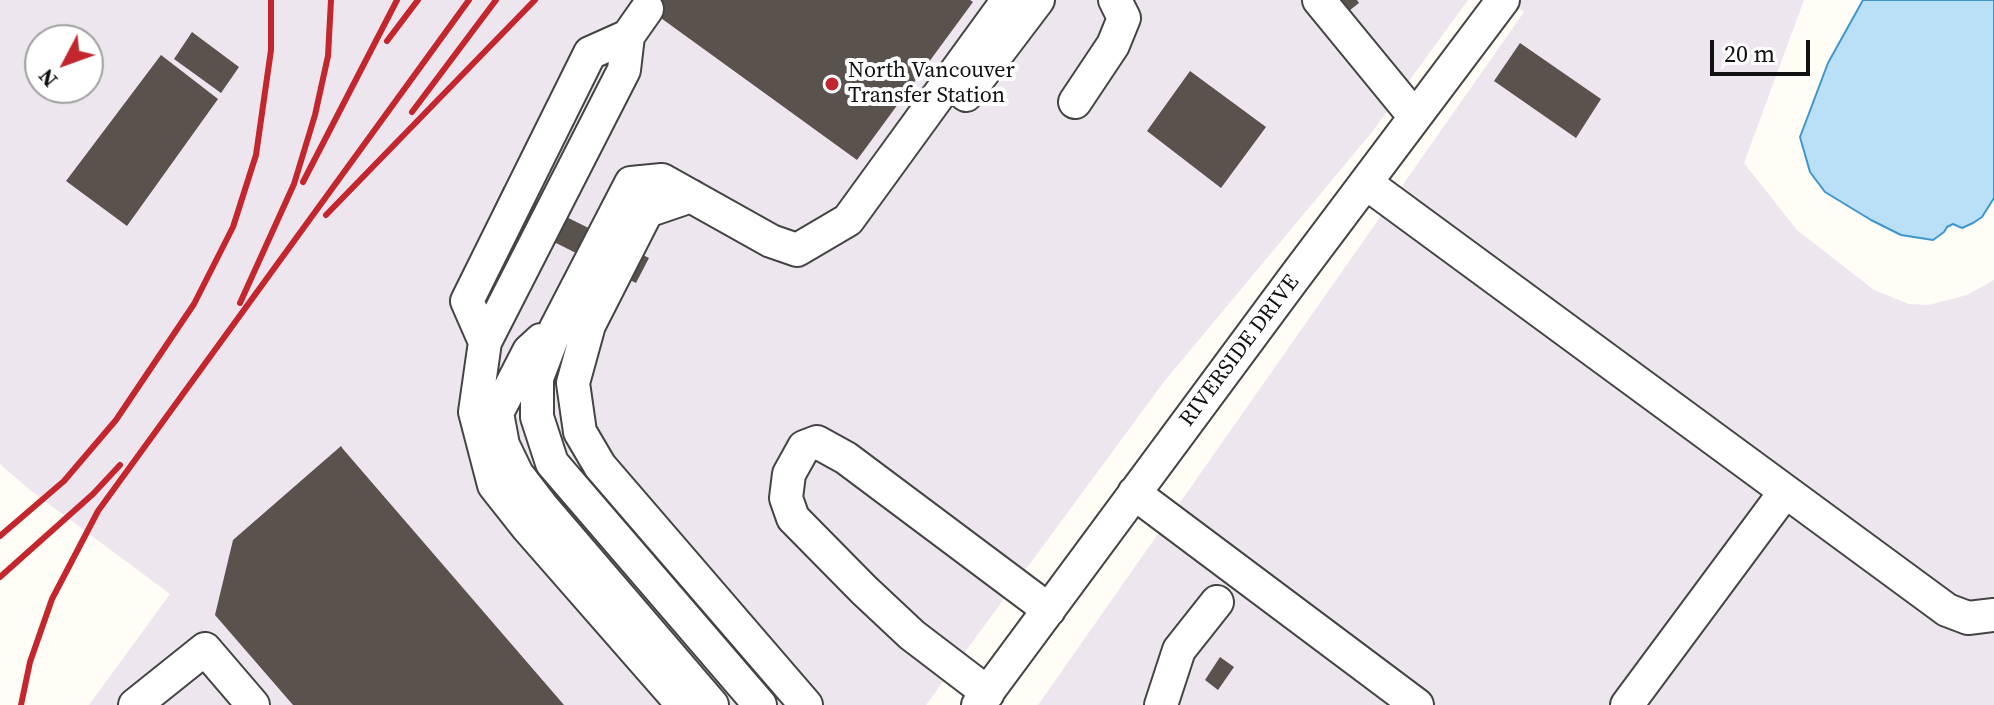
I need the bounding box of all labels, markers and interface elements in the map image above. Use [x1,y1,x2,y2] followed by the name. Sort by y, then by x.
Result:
[24,24,104,104] north arrow
[1714,24,1814,74] scale bar
[1724,37,1775,70] text: 20 m
[848,58,1015,110] place label: North Vancouver Transfer Station
[31,63,64,94] text: N
[823,75,841,93] marker: North Vancouver Transfer Station
[1174,270,1306,432] street label: RIVERSIDE DRIVE

